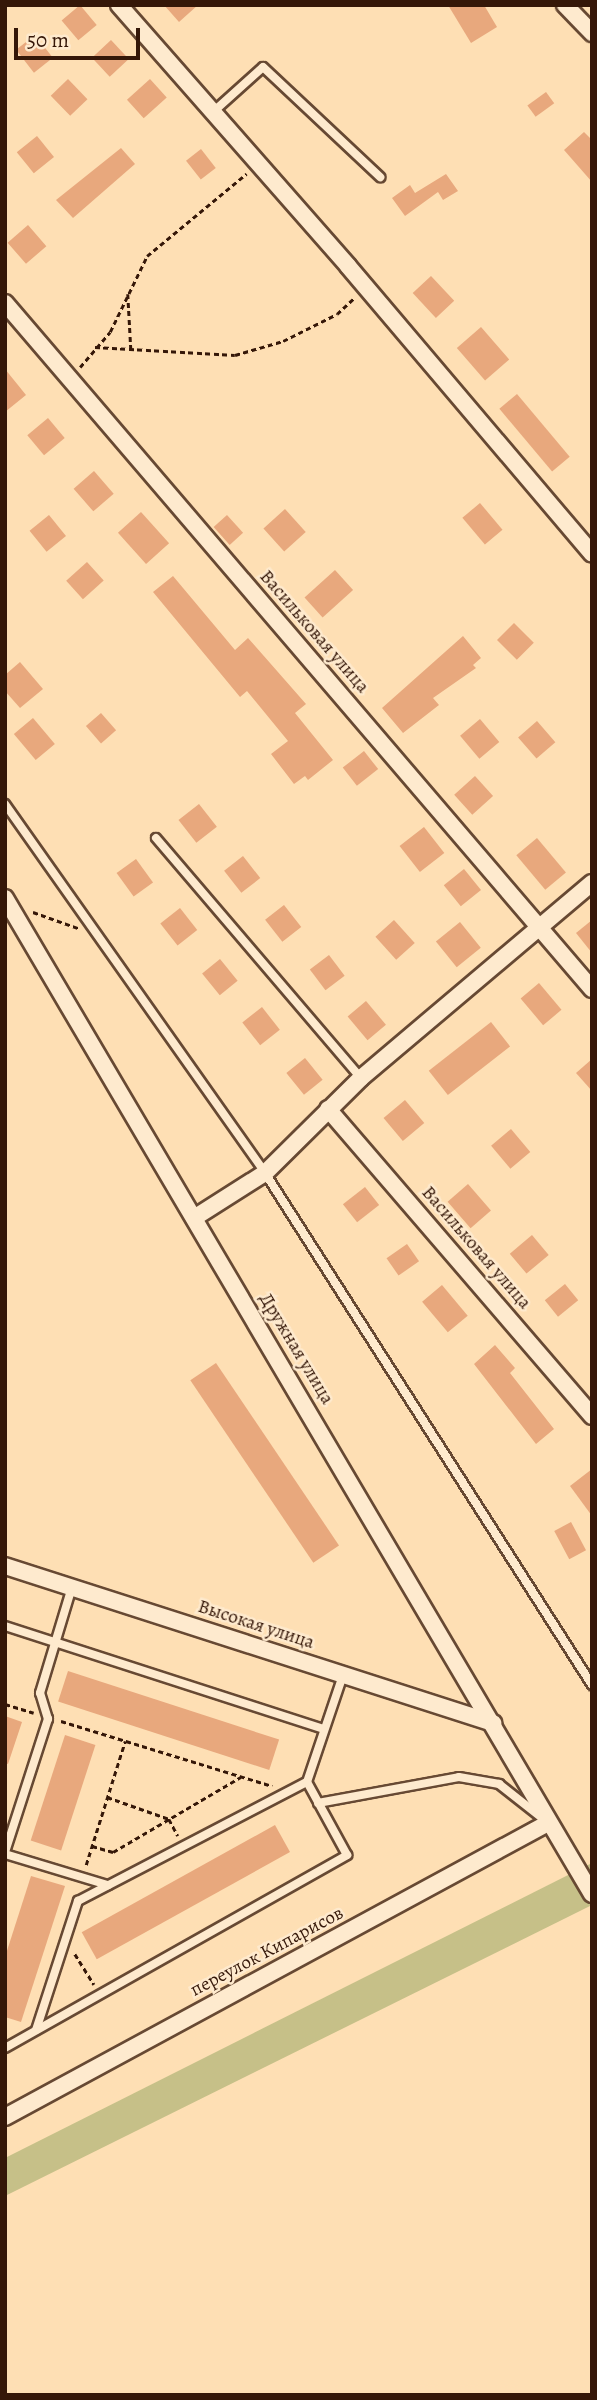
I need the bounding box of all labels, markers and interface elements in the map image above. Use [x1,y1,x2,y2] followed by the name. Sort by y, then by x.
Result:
[18,14,144,58] scale bar
[27,26,69,54] text: 50 m
[254,566,374,698] street label: Васильковая улица
[416,1182,536,1314] street label: Васильковая улица
[254,1289,338,1409] street label: Дружная улица
[195,1595,317,1655] street label: Высокая улица
[187,1902,347,2002] street label: переулок Кипарисов

